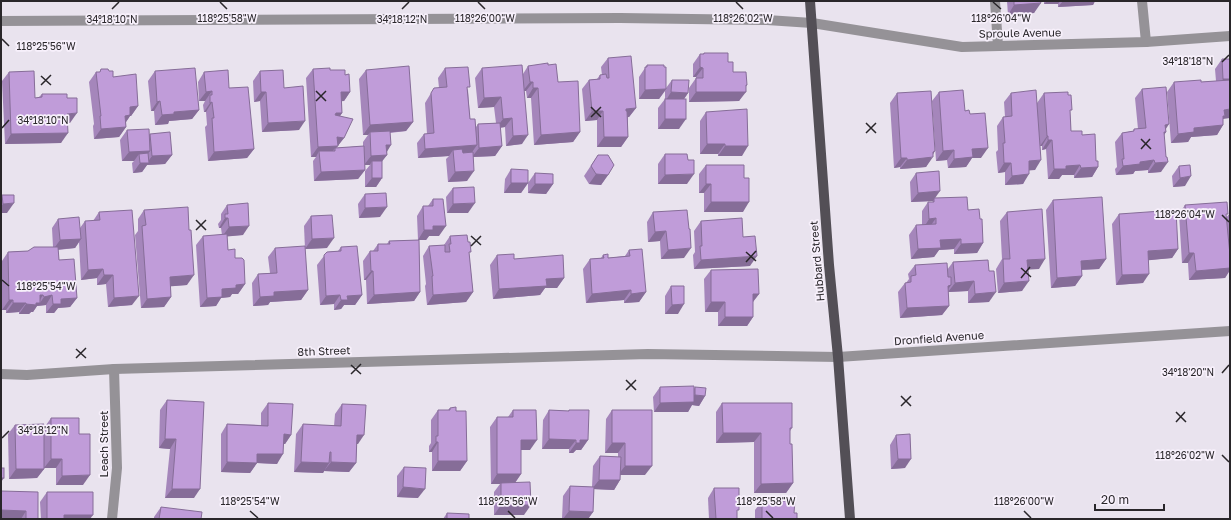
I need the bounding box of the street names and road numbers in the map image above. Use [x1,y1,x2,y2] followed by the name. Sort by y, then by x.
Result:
[979,25,1061,40] street label: Sproule Avenue
[806,220,827,302] street label: Hubbard Street
[893,328,984,347] street label: Dronfield Avenue
[297,343,351,358] street label: 8th Street
[97,411,110,477] street label: Leach Street

